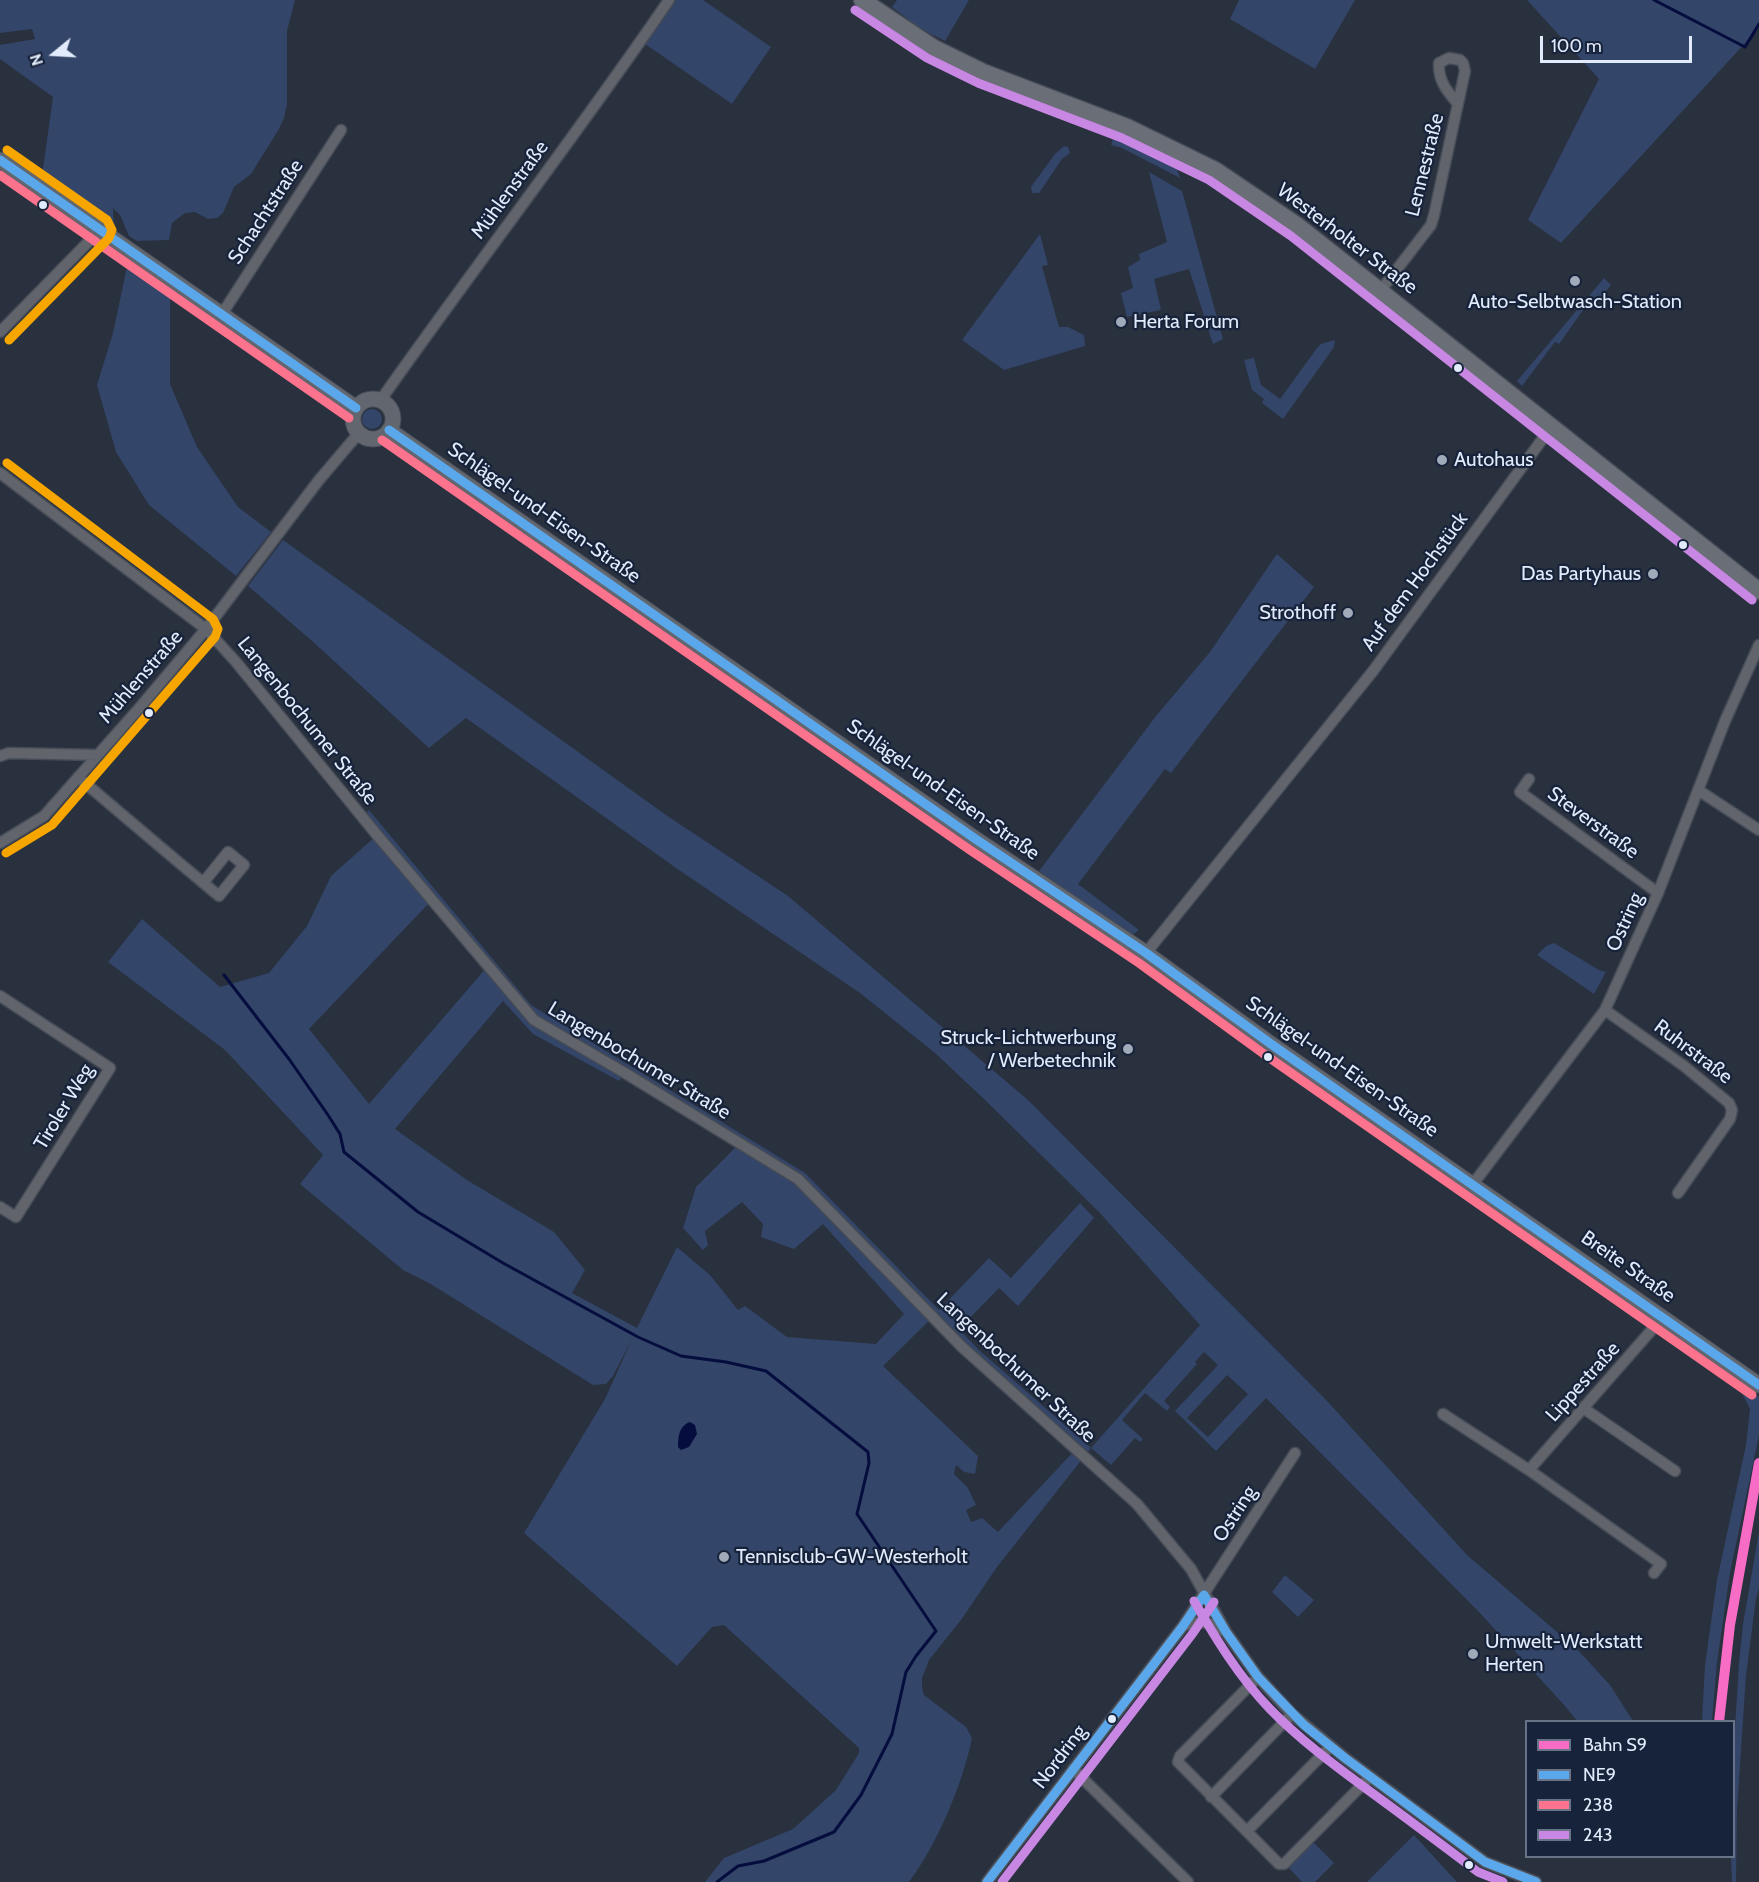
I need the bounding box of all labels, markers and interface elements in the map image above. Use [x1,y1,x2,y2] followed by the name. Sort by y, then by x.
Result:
[24,24,84,84] north arrow
[1543,24,1694,62] scale bar
[1551,35,1602,57] text: 100 m
[26,51,47,68] text: N
[1401,111,1449,219] street label: Lennestraße
[466,136,554,244] street label: Mühlenstraße
[223,155,309,269] street label: Schachtstraße
[1272,178,1422,300] street label: Westerholter Straße
[37,199,49,211] unlabelled marker
[1568,274,1582,288] marker: Auto-Selbtwasch-Station
[1468,290,1682,314] place label: Auto-Selbtwasch-Station
[1133,310,1239,334] place label: Herta Forum
[1114,315,1128,329] marker: Herta Forum
[1452,362,1464,374] unlabelled marker
[443,437,645,589] street label: Schlägel-und-Eisen-Straße
[1454,448,1533,472] place label: Autohaus
[1435,453,1449,467] marker: Autohaus
[1357,508,1473,656] street label: Auf dem Hochstück
[1677,539,1689,551] unlabelled marker
[1521,562,1641,586] place label: Das Partyhaus
[1646,567,1660,581] marker: Das Partyhaus
[1259,601,1336,625] place label: Strothoff
[1341,606,1355,620] marker: Strothoff
[94,625,188,729] street label: Mühlenstraße
[232,632,382,810] street label: Langenbochumer Straße
[143,707,155,719] unlabelled marker
[842,714,1044,866] street label: Schlägel-und-Eisen-Straße
[1543,782,1643,864] street label: Steverstraße
[1601,889,1649,955] street label: Ostring
[1241,991,1443,1143] street label: Schlägel-und-Eisen-Straße
[543,997,735,1125] street label: Langenbochumer Straße
[1649,1015,1737,1089] street label: Ruhrstraße
[940,1026,1116,1073] place label: Struck-Lichtwerbung / Werbetechnik
[1121,1042,1135,1056] marker: Struck-Lichtwerbung / Werbetechnik
[1262,1051,1274,1063] unlabelled marker
[29,1060,99,1154] street label: Tiroler Weg
[1576,1226,1680,1308] street label: Breite Straße
[931,1288,1101,1448] street label: Langenbochumer Straße
[1541,1337,1625,1427] street label: Lippestraße
[1208,1481,1262,1547] street label: Ostring
[736,1545,968,1569] place label: Tennisclub-GW-Westerholt
[717,1550,731,1564] marker: Tennisclub-GW-Westerholt
[1485,1630,1642,1677] place label: Umwelt-Werkstatt Herten
[1466,1647,1480,1661] marker: Umwelt-Werkstatt Herten
[1106,1713,1118,1725] unlabelled marker
[1028,1720,1092,1794] street label: Nordring
[1525,1720,1735,1858] legend
[1583,1734,1647,1756] text: Bahn S9
[1583,1764,1616,1786] text: NE9
[1583,1794,1613,1816] text: 238
[1583,1824,1613,1846] text: 243
[1463,1859,1475,1871] unlabelled marker

